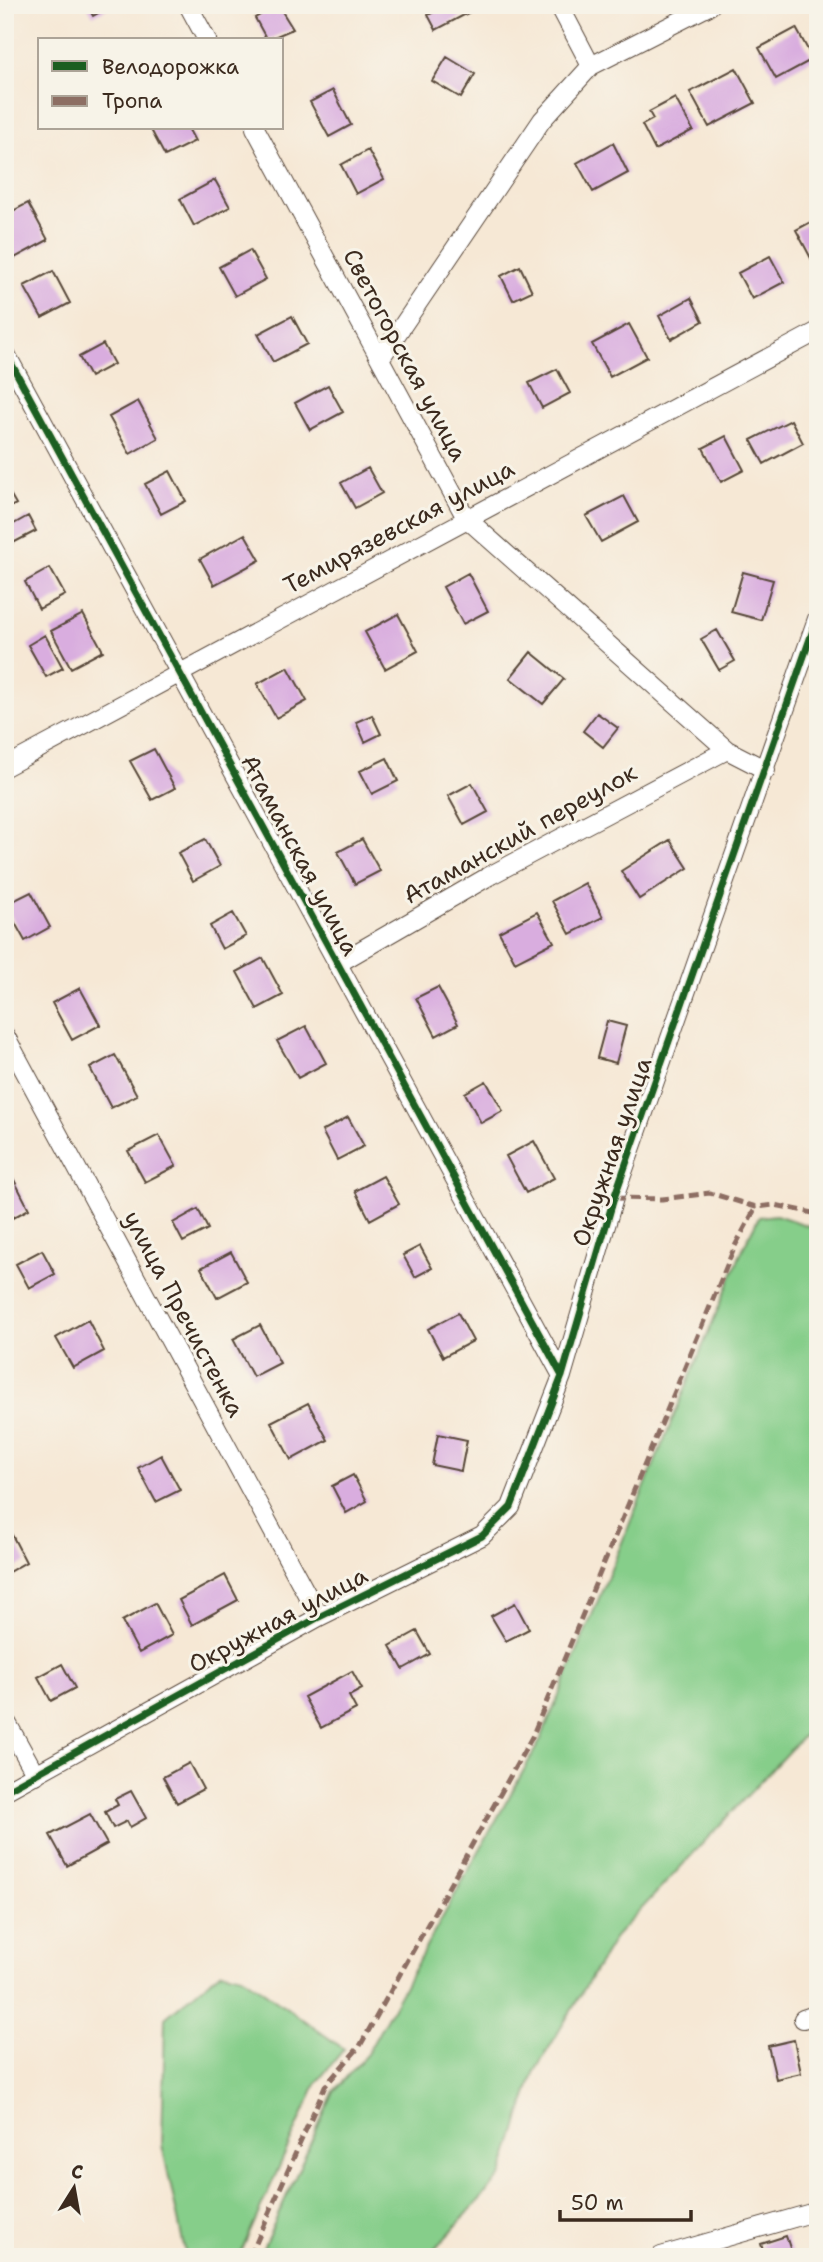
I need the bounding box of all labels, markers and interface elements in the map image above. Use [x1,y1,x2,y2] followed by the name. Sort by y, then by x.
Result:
[38,38,284,130] legend
[102,53,239,81] text: Велодорожка
[102,87,162,115] text: Тропа
[335,243,475,467] street label: Светогорская улица
[278,453,520,601] street label: Темирязевская улица
[233,749,367,961] street label: Атаманская улица
[398,756,643,912] street label: Атаманский переулок
[565,1053,659,1251] street label: Окружная улица
[116,1205,252,1423] street label: улица Пречистенка
[183,1559,373,1681] street label: Окружная улица
[38,2154,108,2224] north arrow
[69,2158,85,2185] text: С
[560,2178,692,2222] scale bar
[571,2189,624,2217] text: 50 m

